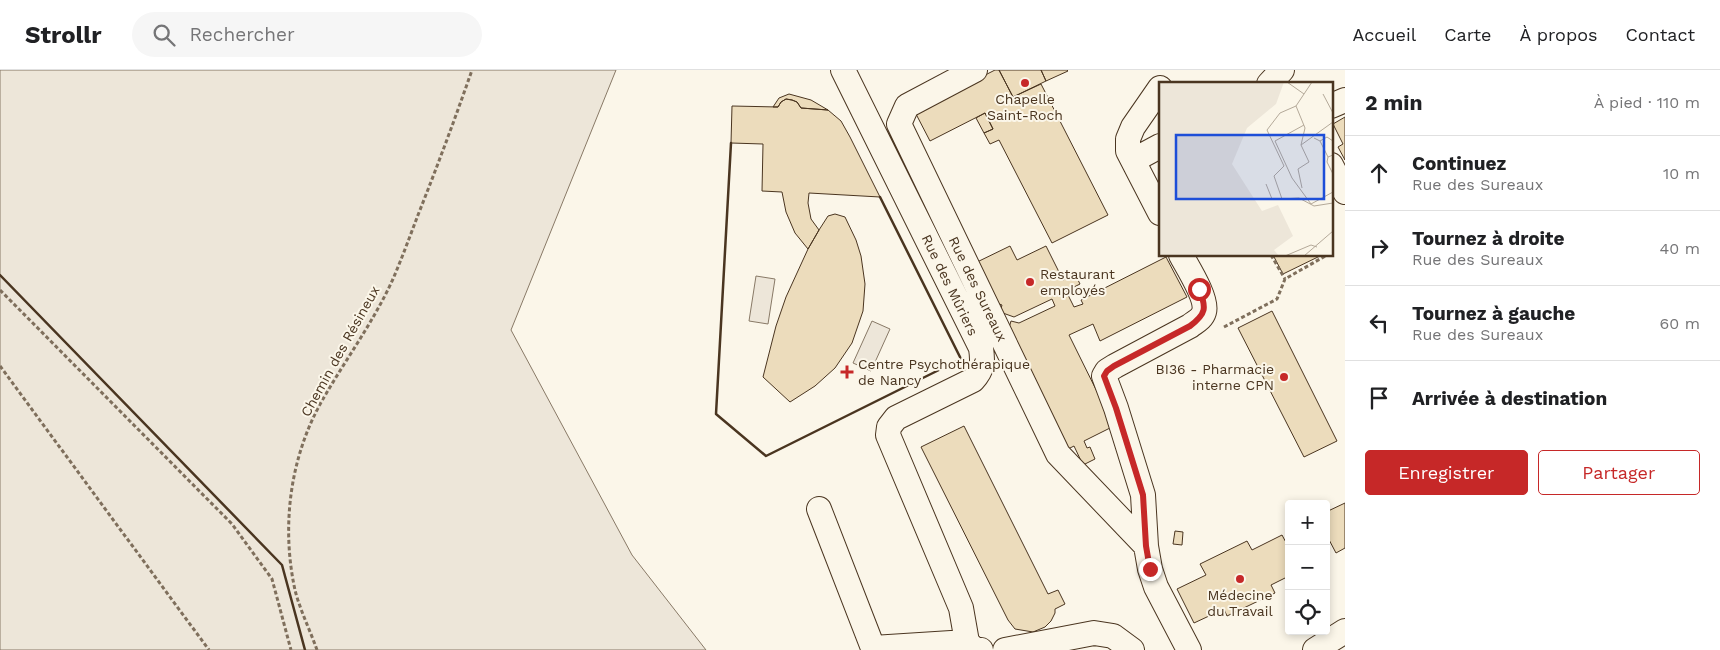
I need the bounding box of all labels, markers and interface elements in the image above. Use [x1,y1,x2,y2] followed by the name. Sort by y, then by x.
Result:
[132,12,482,57] search box
[25,21,102,49] text: Strollr
[150,21,178,49] icon: search
[190,23,295,46] text: Rechercher
[1353,24,1416,45] text: Accueil
[1444,24,1491,45] text: Carte
[1519,24,1597,45] text: À propos
[1625,24,1695,45] text: Contact
[1019,77,1031,89] marker: Chapelle Saint-Roch
[1159,82,1332,256] inset map
[1365,90,1422,115] text: 2 min
[987,91,1063,123] place label: Chapelle Saint-Roch
[1594,93,1700,112] text: À pied · 110 m
[1412,152,1506,175] text: Continuez
[1365,159,1393,187] icon: ahead
[1663,164,1700,183] text: 10 m
[1412,175,1543,194] text: Rue des Sureaux
[1412,227,1564,250] text: Tournez à droite
[919,232,981,338] street label: Rue des Mûriers
[946,234,1010,344] street label: Rue des Sureaux
[1365,234,1393,262] icon: right
[1660,239,1700,258] text: 40 m
[1412,250,1543,269] text: Rue des Sureaux
[1040,266,1115,298] place label: Restaurant employés
[1024,276,1036,288] marker: Restaurant employés
[1188,278,1211,301] route start
[297,283,383,419] street label: Chemin des Résineux
[1412,302,1575,325] text: Tournez à gauche
[1365,309,1393,337] icon: left
[1660,314,1700,333] text: 60 m
[1412,325,1543,344] text: Rue des Sureaux
[858,356,1030,388] place label: Centre Psychothérapique de Nancy
[1156,361,1274,393] place label: BI36 - Pharmacie interne CPN
[840,365,854,379] marker: Centre Psychothérapique de Nancy
[1278,371,1290,383] marker: BI36 - Pharmacie interne CPN
[1365,384,1393,412] icon: arrive
[1412,387,1607,410] text: Arrivée à destination
[1365,450,1528,495] button: Enregistrer
[1538,450,1700,495] button: Partager
[1285,500,1330,635] map controls
[1285,500,1330,545] button: +
[1285,545,1330,590] button: −
[1139,558,1162,581] route end
[1234,573,1246,585] marker: Médecine du Travail
[1207,587,1273,619] place label: Médecine du Travail
[1285,590,1330,635] button: locate

